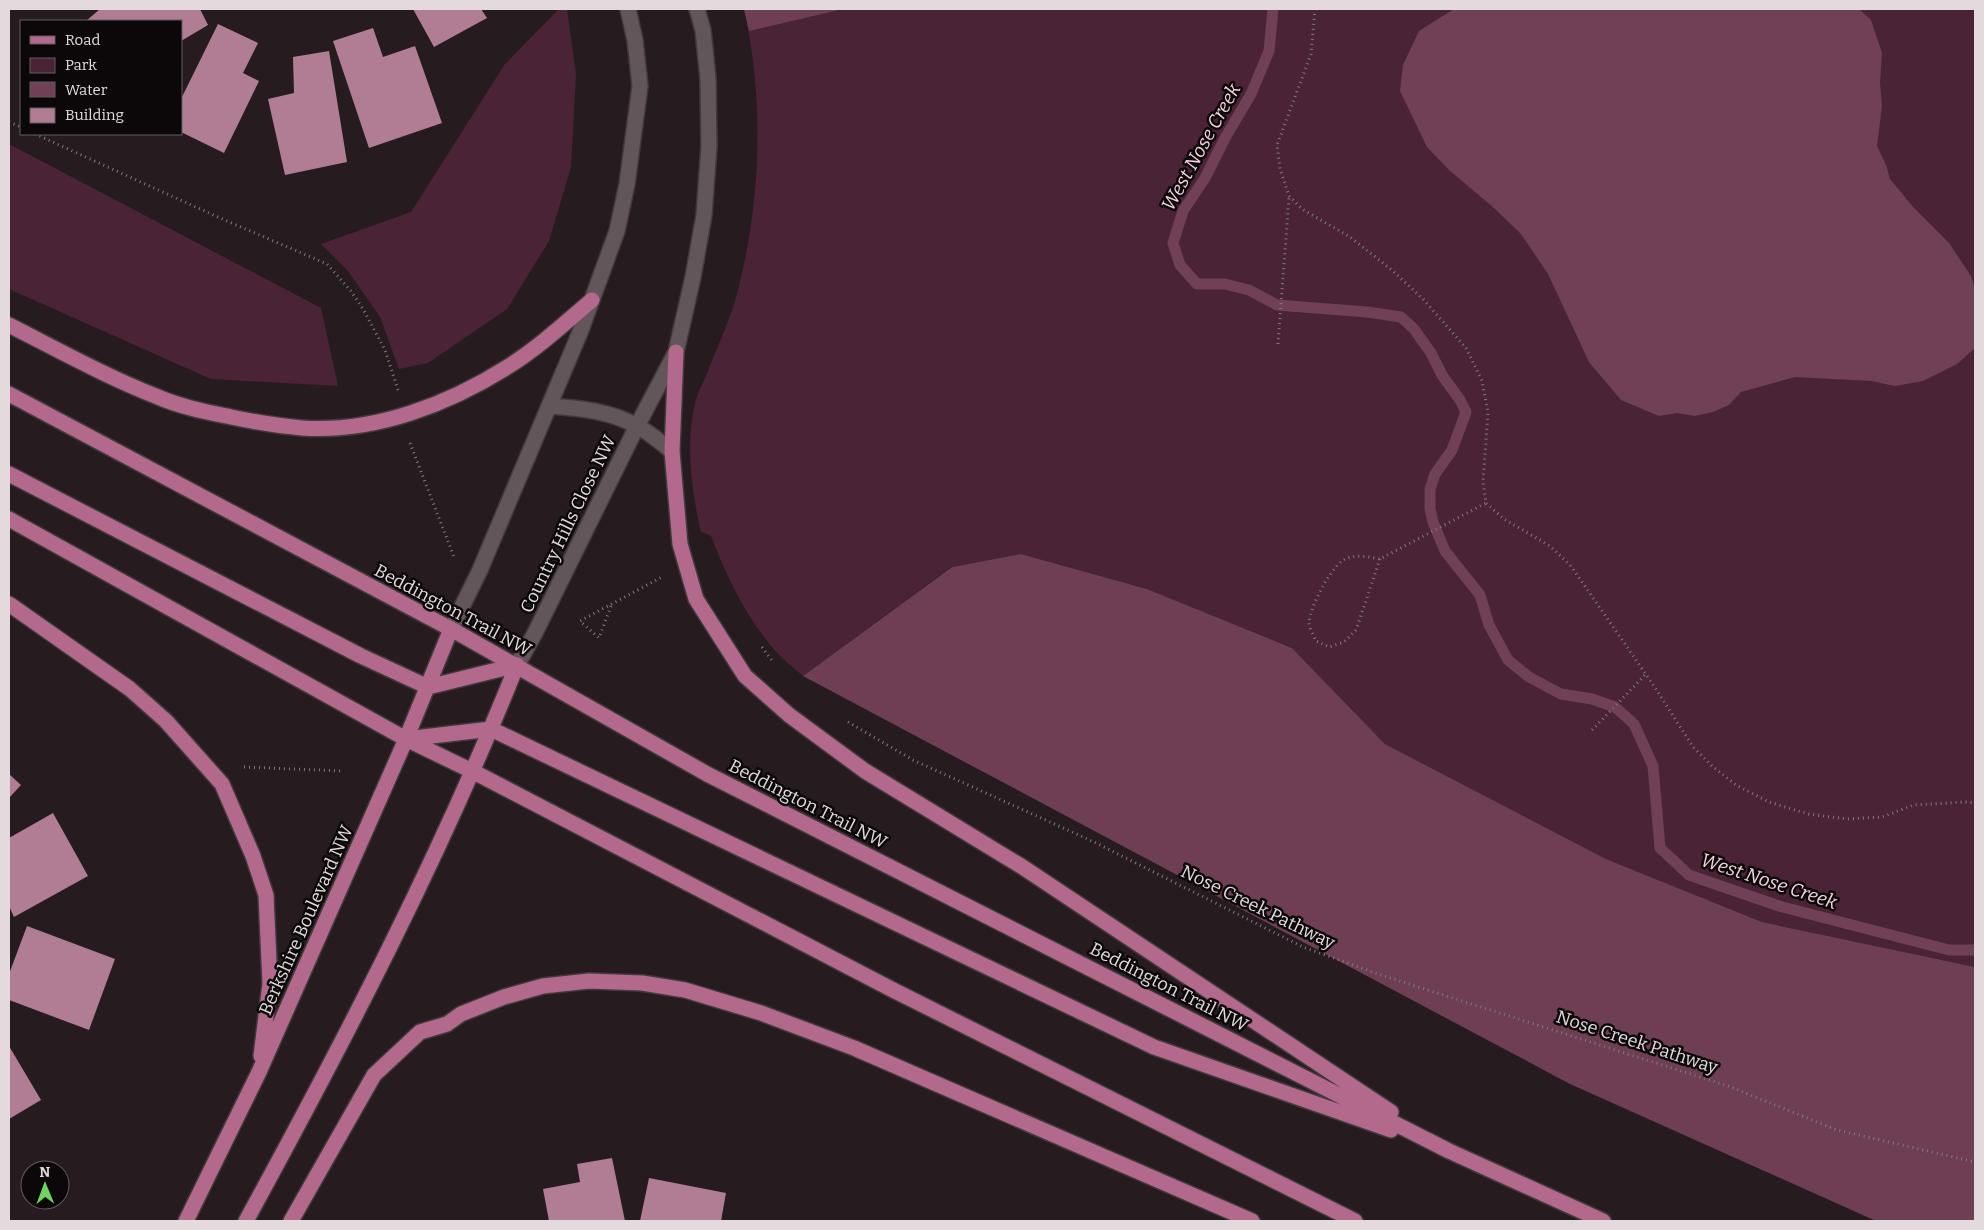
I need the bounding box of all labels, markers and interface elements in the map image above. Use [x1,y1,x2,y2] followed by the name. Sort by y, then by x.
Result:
[20,20,182,135] legend
[65,31,100,49] text: Road
[65,56,97,74] text: Park
[1157,79,1246,215] water label: West Nose Creek
[65,81,108,99] text: Water
[65,106,124,124] text: Building
[515,431,621,616] street label: Country Hills Close NW
[371,559,536,661] street label: Beddington Trail NW
[725,755,891,854] street label: Beddington Trail NW
[254,821,358,1018] street label: Berkshire Boulevard NW
[1698,848,1841,914] water label: West Nose Creek
[1177,860,1339,954] street label: Nose Creek Pathway
[1086,938,1252,1037] street label: Beddington Trail NW
[1553,1005,1721,1079] street label: Nose Creek Pathway
[20,1160,70,1210] north arrow
[39,1164,51,1181] text: N

